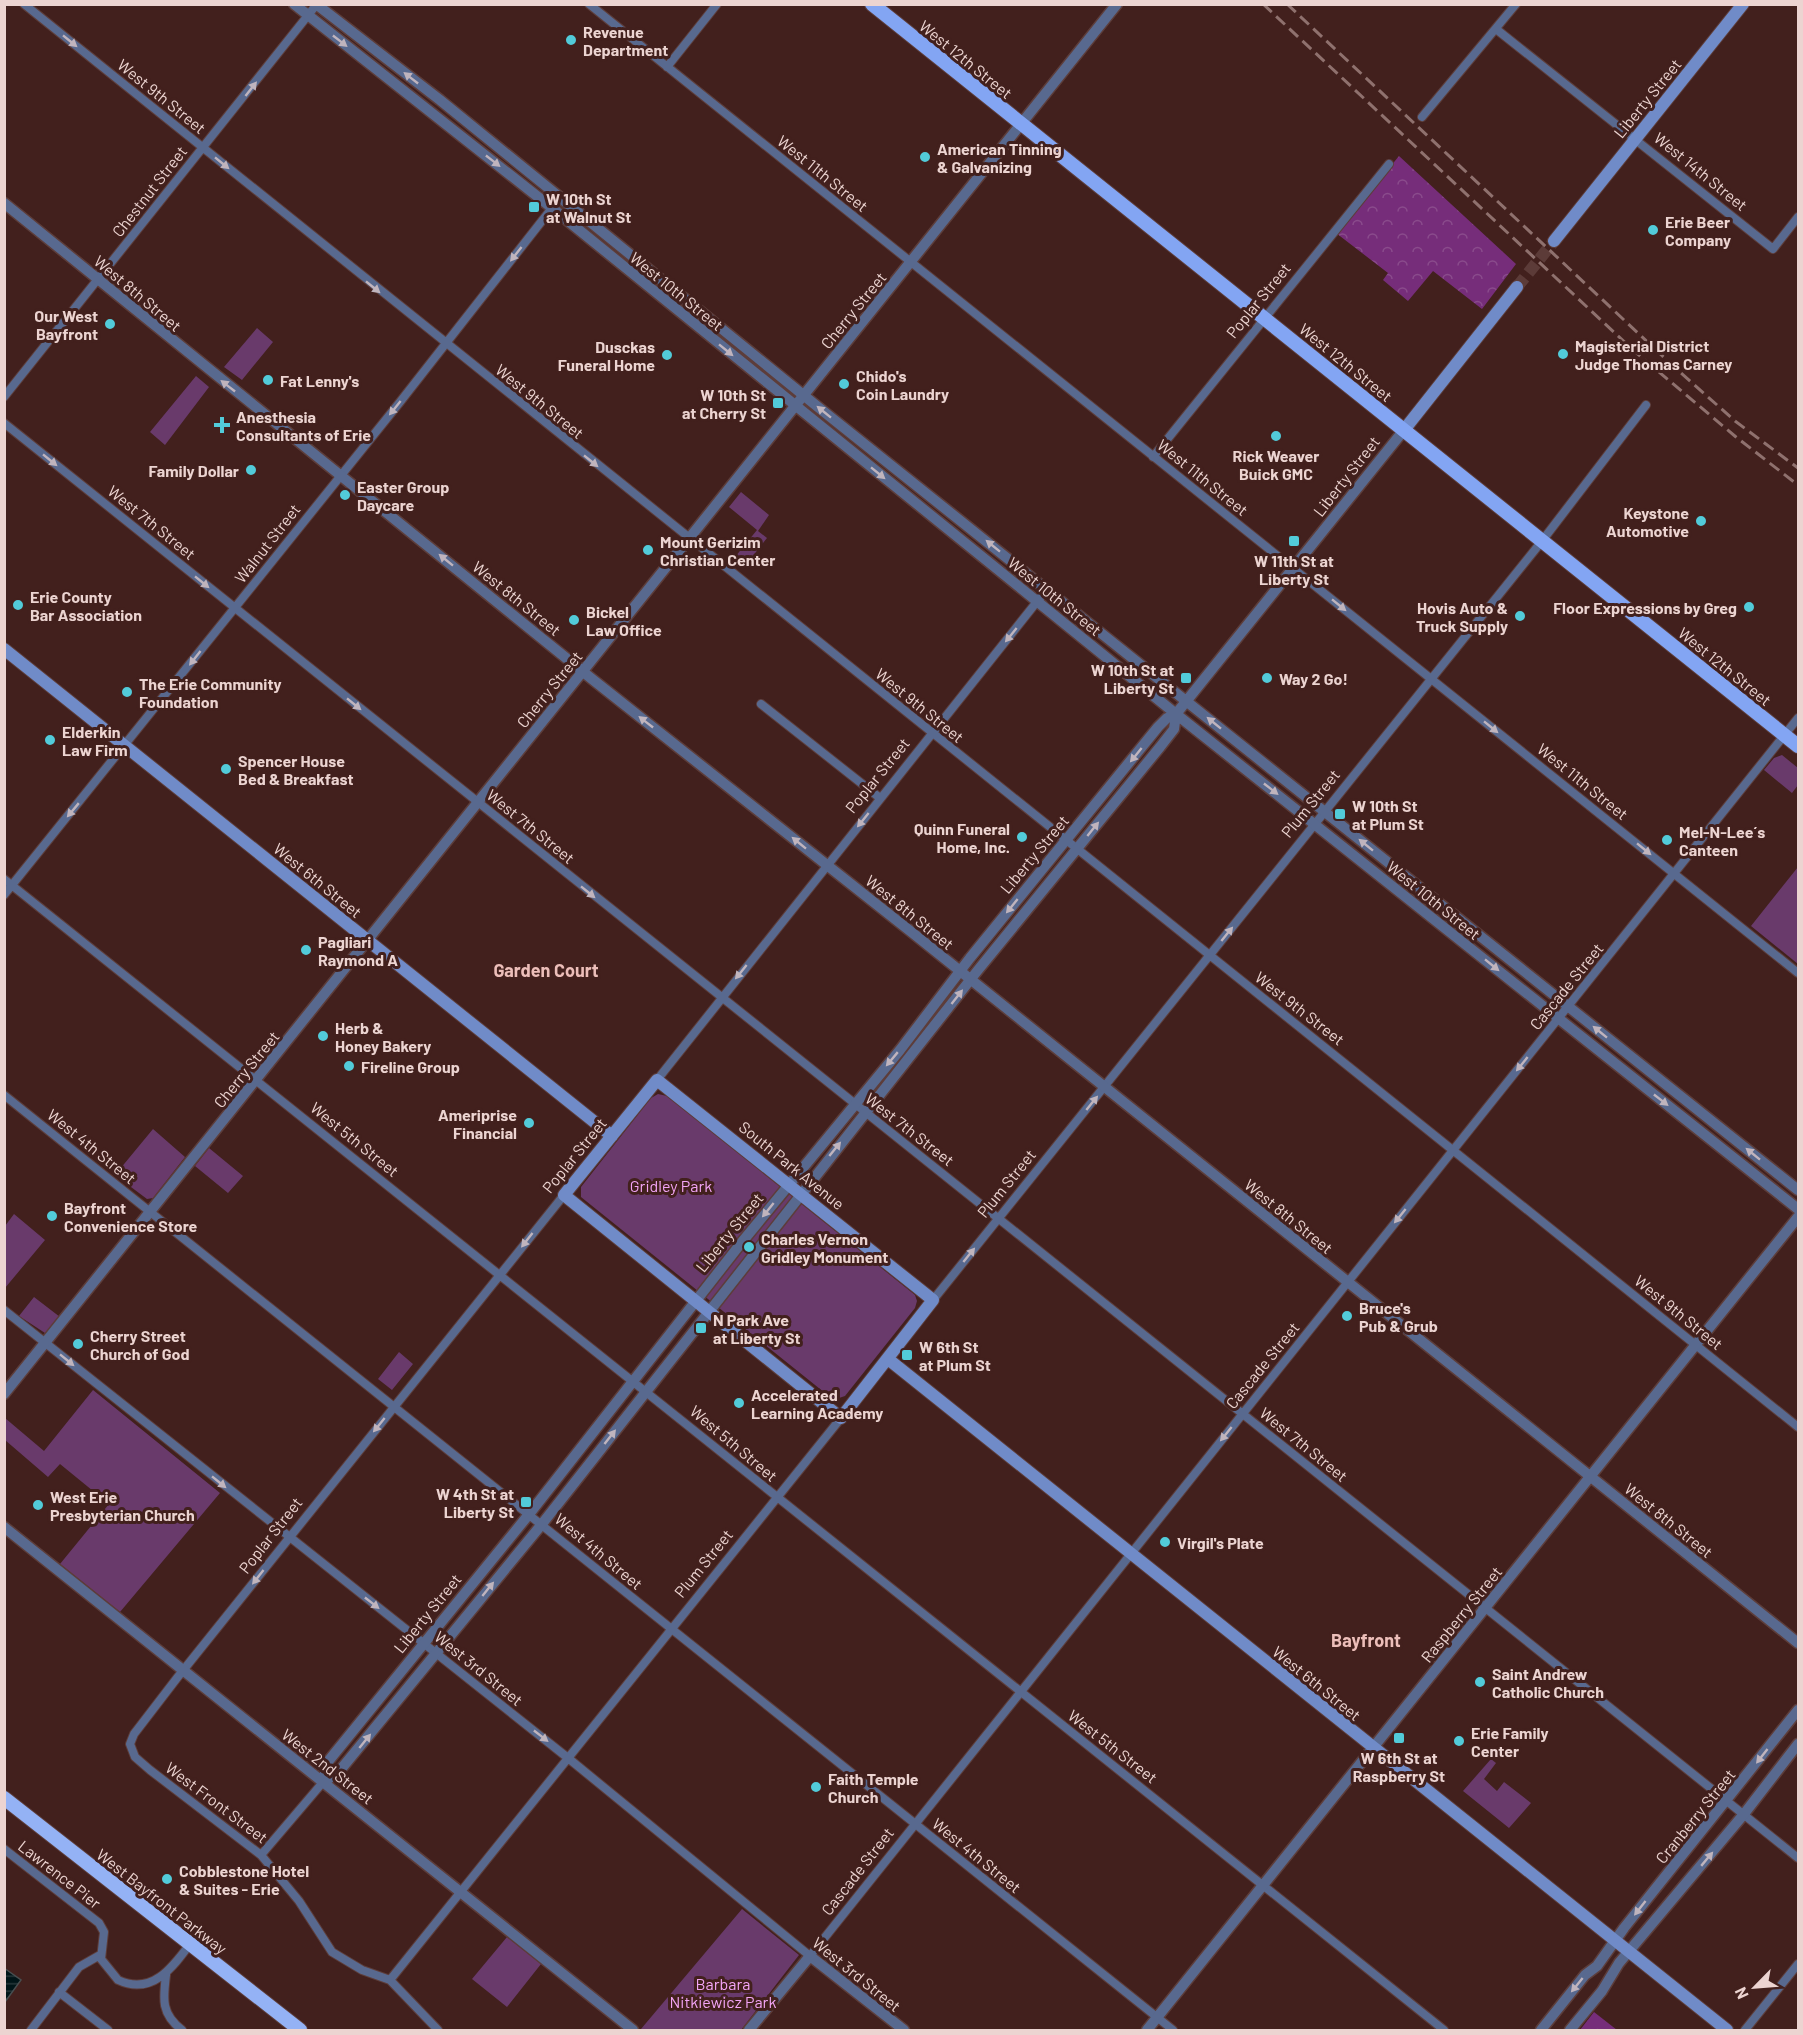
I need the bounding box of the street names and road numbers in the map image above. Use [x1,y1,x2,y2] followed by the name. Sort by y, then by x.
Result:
[916,16,1016,102] street label: West 12th Street
[114,55,210,137] street label: West 9th Street
[1609,55,1685,141] street label: Liberty Street
[1651,128,1751,214] street label: West 14th Street
[774,131,872,215] street label: West 11th Street
[108,142,190,240] street label: Chestnut Street
[627,248,727,334] street label: West 10th Street
[91,251,185,335] street label: West 8th Street
[1222,259,1294,341] street label: Poplar Street
[816,268,890,352] street label: Cherry Street
[1296,319,1396,405] street label: West 12th Street
[492,360,588,442] street label: West 9th Street
[1309,432,1383,520] street label: Liberty Street
[1154,435,1252,519] street label: West 11th Street
[104,481,200,563] street label: West 7th Street
[230,500,304,586] street label: Walnut Street
[1005,553,1105,639] street label: West 10th Street
[469,557,565,639] street label: West 8th Street
[1675,623,1775,709] street label: West 12th Street
[512,647,586,731] street label: Cherry Street
[872,664,968,746] street label: West 9th Street
[841,734,913,816] street label: Poplar Street
[1534,739,1632,823] street label: West 11th Street
[1277,765,1343,841] street label: Plum Street
[483,785,579,867] street label: West 7th Street
[996,811,1072,897] street label: Liberty Street
[270,839,366,921] street label: West 6th Street
[1384,857,1484,943] street label: West 10th Street
[862,871,958,953] street label: West 8th Street
[1525,939,1607,1033] street label: Cascade Street
[1252,967,1348,1049] street label: West 9th Street
[209,1027,283,1111] street label: Cherry Street
[862,1088,958,1170] street label: West 7th Street
[307,1098,403,1180] street label: West 5th Street
[44,1104,140,1188] street label: West 4th Street
[538,1114,610,1196] street label: Poplar Street
[736,1117,848,1213] street label: South Park Avenue
[973,1145,1039,1221] street label: Plum Street
[1241,1175,1337,1257] street label: West 8th Street
[691,1189,767,1275] street label: Liberty Street
[1631,1271,1727,1353] street label: West 9th Street
[1221,1318,1303,1412] street label: Cascade Street
[687,1401,781,1485] street label: West 5th Street
[1256,1403,1352,1485] street label: West 7th Street
[1621,1479,1717,1561] street label: West 8th Street
[234,1493,306,1577] street label: Poplar Street
[551,1509,647,1593] street label: West 4th Street
[670,1525,736,1601] street label: Plum Street
[1416,1562,1506,1666] street label: Raspberry Street
[389,1570,465,1656] street label: Liberty Street
[431,1627,527,1709] street label: West 3rd Street
[1269,1642,1365,1724] street label: West 6th Street
[1065,1705,1161,1787] street label: West 5th Street
[278,1724,378,1808] street label: West 2nd Street
[162,1757,272,1847] street label: West Front Street
[1651,1765,1739,1867] street label: Cranberry Street
[929,1813,1025,1897] street label: West 4th Street
[817,1823,897,1919] street label: Cascade Street
[15,1836,105,1912] street label: Lawrence Pier
[93,1844,231,1958] street label: West Bayfront Parkway
[809,1933,905,2015] street label: West 3rd Street

